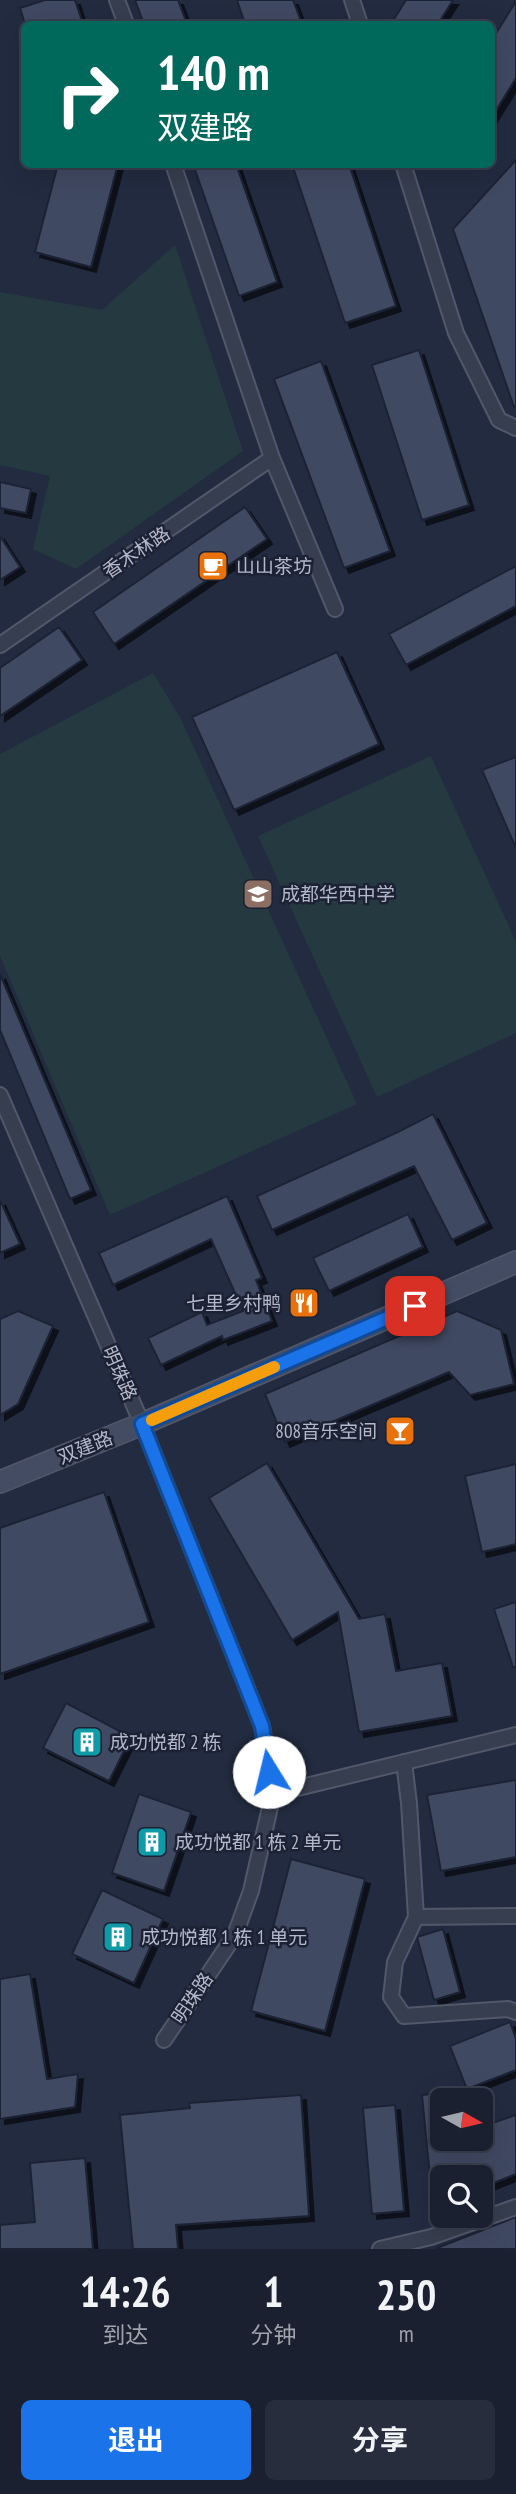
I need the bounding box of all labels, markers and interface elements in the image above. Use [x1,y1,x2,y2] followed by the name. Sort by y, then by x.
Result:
[157,40,270,104] text: 140 m
[42,49,133,140] icon: right
[157,106,253,148] text: 双建路
[98,521,174,583] street label: 香木林路
[196,549,230,583] cafe icon: 山山茶坊
[236,554,312,578] place label: 山山茶坊
[241,877,275,911] school or university icon: 成都华西中学
[281,882,395,906] place label: 成都华西中学
[385,1276,445,1336] pin
[287,1286,321,1320] restaurant icon: 七里乡村鸭
[396,1287,434,1325] icon: arrive
[186,1291,281,1315] place label: 七里乡村鸭
[97,1342,143,1404] street label: 明珠路
[383,1414,417,1448] bar icon: 808音乐空间
[275,1419,377,1443] place label: 808音乐空间
[54,1425,116,1469] street label: 双建路
[70,1725,104,1759] building icon: 成功悦都 2 栋
[110,1730,222,1754] place label: 成功悦都 2 栋
[232,1735,306,1809] position arrow
[135,1825,169,1859] building icon: 成功悦都 1 栋 2 单元
[175,1830,341,1854] place label: 成功悦都 1 栋 2 单元
[101,1920,135,1954] building icon: 成功悦都 1 栋 1 单元
[141,1925,307,1949] place label: 成功悦都 1 栋 1 单元
[166,1968,218,2028] street label: 明珠路
[430,2088,494,2151] north arrow
[430,2088,493,2228] map controls
[430,2165,493,2228] button: search
[80,2264,171,2319] text: 14:26
[263,2264,283,2319] text: 1
[376,2267,436,2322] text: 250
[399,2319,414,2348] text: m
[102,2320,148,2349] text: 到达
[250,2320,296,2349] text: 分钟
[21,2400,251,2480] button: 退出
[265,2400,495,2480] button: 分享

